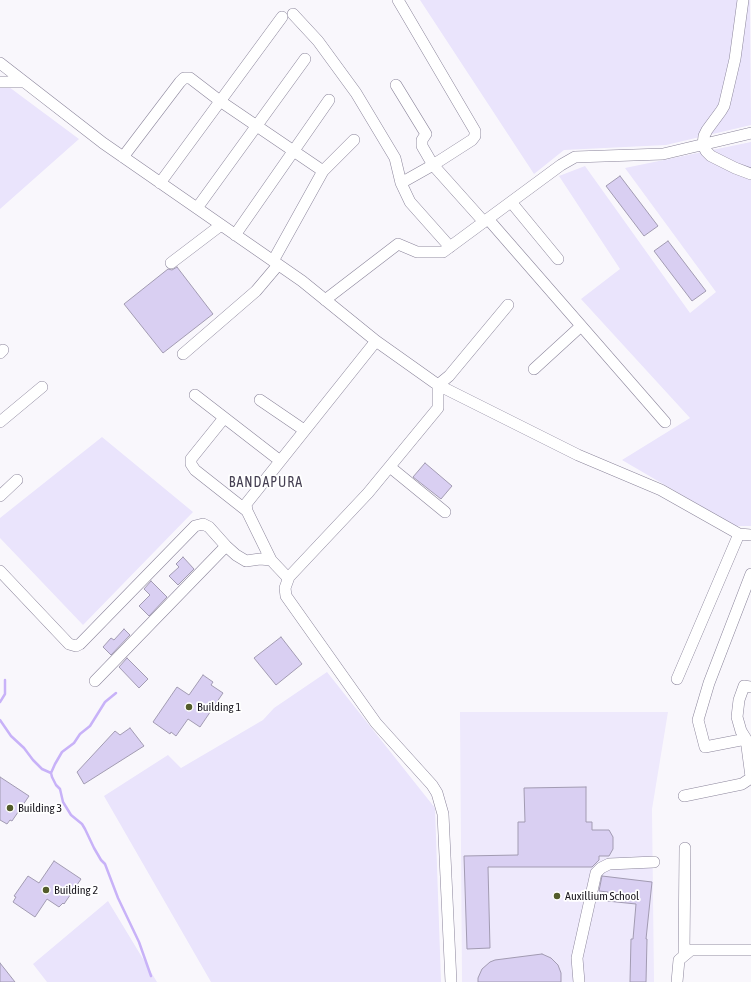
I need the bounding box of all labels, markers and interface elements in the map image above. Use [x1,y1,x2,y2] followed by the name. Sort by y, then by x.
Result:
[229,475,303,491] district label: BANDAPURA
[197,700,241,714] place label: Building 1
[184,702,194,712] marker: Building 1
[18,801,62,815] place label: Building 3
[5,803,15,813] marker: Building 3
[54,883,98,897] place label: Building 2
[41,885,51,895] marker: Building 2
[565,889,639,903] place label: Auxillium School
[552,891,562,901] marker: Auxillium School

